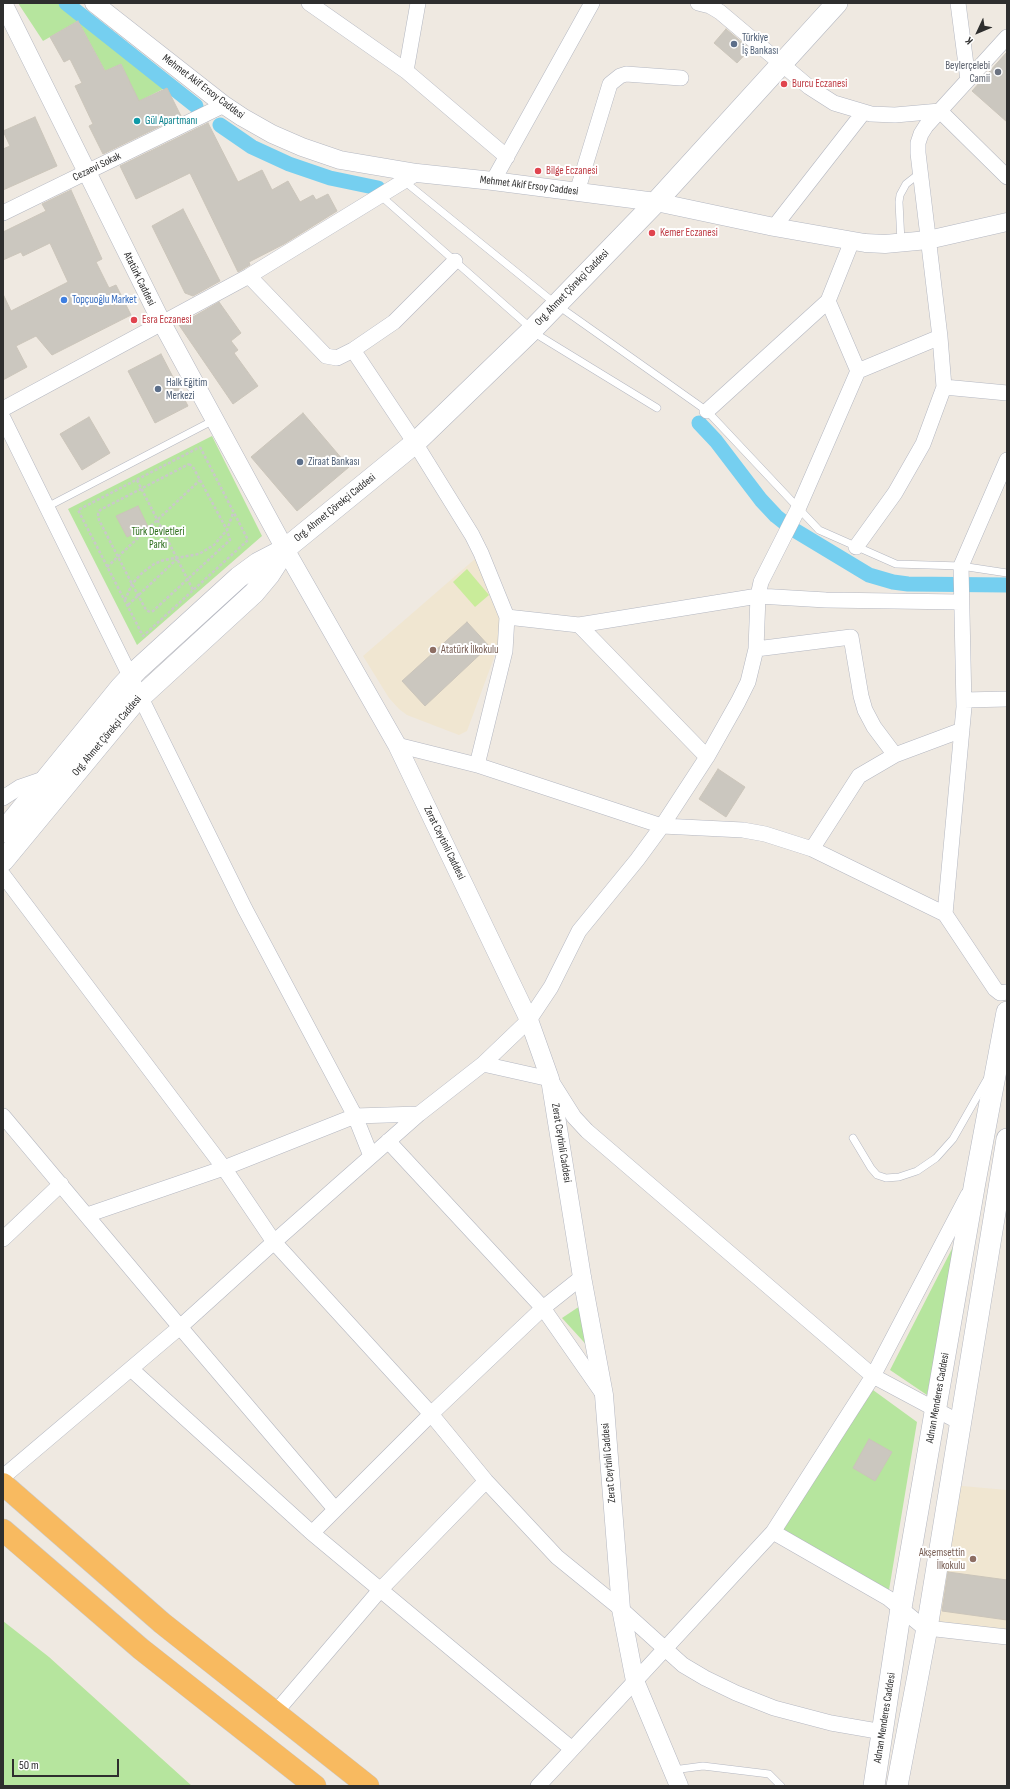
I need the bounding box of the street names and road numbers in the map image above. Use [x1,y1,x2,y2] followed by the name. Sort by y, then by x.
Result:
[159,52,247,122] street label: Mehmet Akif Ersoy Caddesi
[71,150,123,184] street label: Cezaevi Sokak
[479,173,579,199] street label: Mehmet Akif Ersoy Caddesi
[532,247,612,329] street label: Org. Ahmet Çörekçi Caddesi
[120,250,158,308] street label: Atatürk Caddesi
[292,471,378,545] street label: Org. Ahmet Çörekçi Caddesi
[69,693,145,779] street label: Org. Ahmet Çörekçi Caddesi
[421,804,467,882] street label: Zerat Ceytinli Caddesi
[548,1102,574,1184] street label: Zerat Ceytinli Caddesi
[924,1352,952,1444] street label: Adnan Menderes Caddesi
[599,1423,619,1503] street label: Zerat Ceytinli Caddesi
[871,1672,899,1764] street label: Adnan Menderes Caddesi

